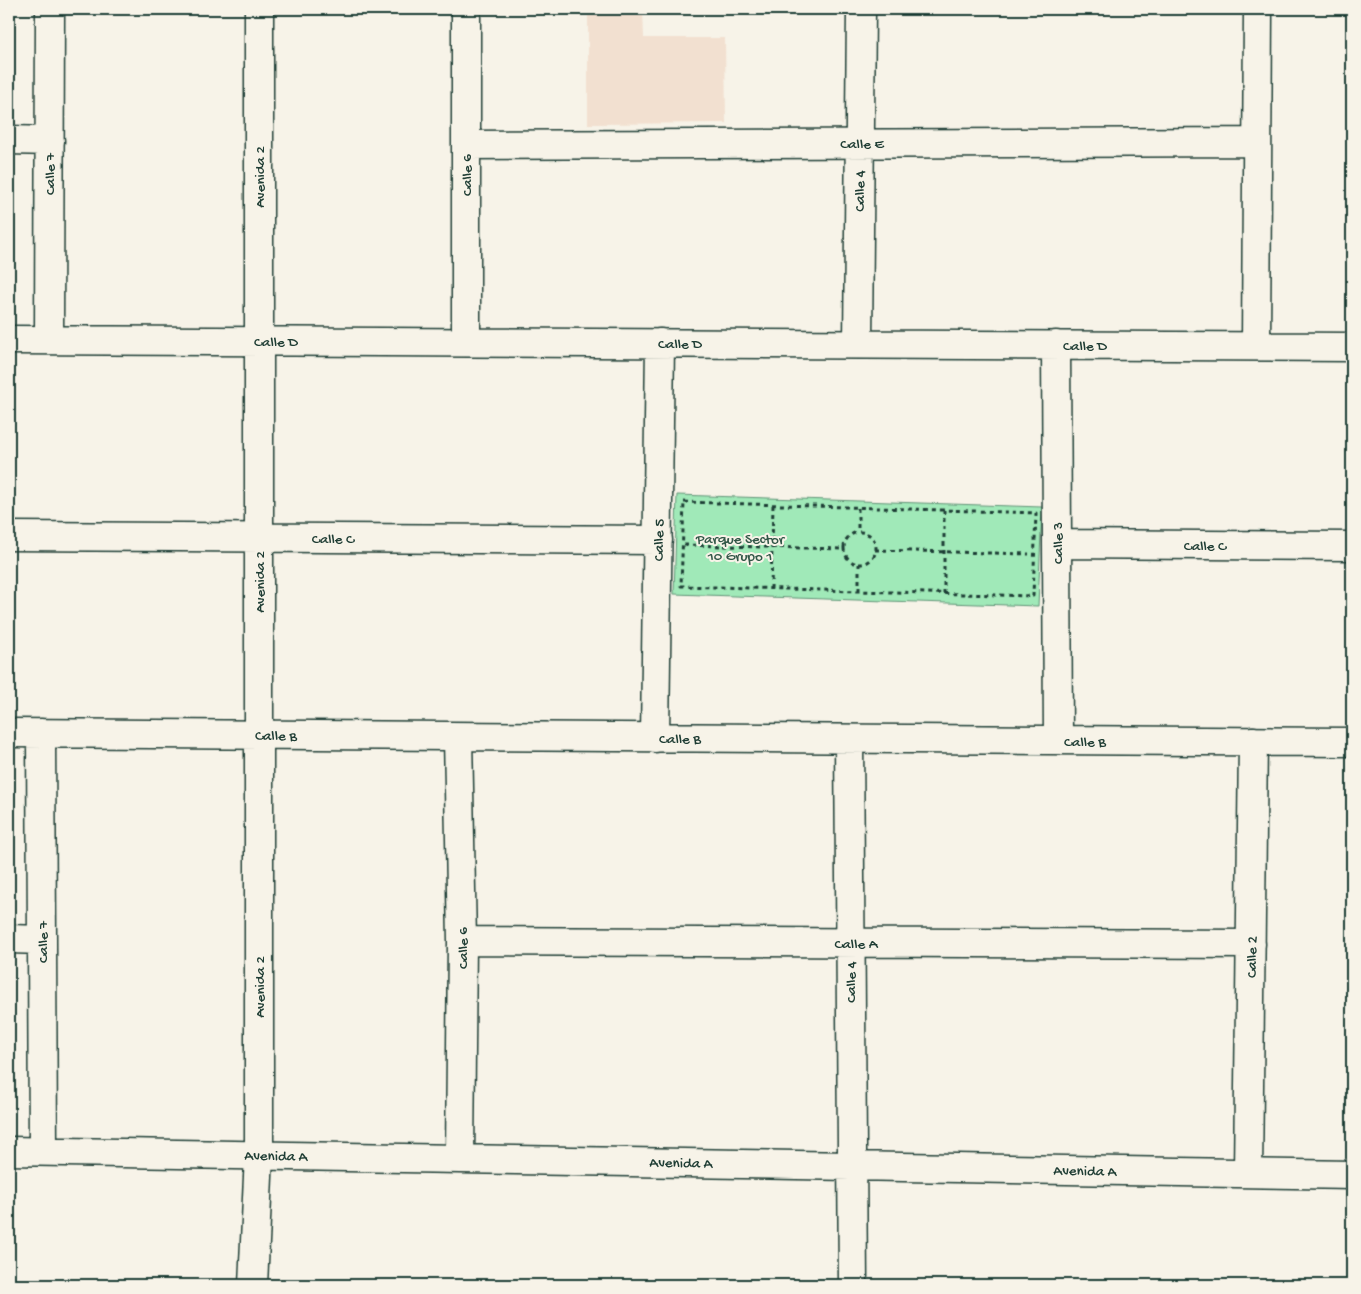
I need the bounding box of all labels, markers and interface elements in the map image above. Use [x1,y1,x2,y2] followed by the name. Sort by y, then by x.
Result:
[840,136,884,154] street label: Calle E
[252,146,270,208] street label: Avenida 2
[42,152,60,195] street label: Calle 7
[459,154,477,196] street label: Calle 6
[852,170,870,212] street label: Calle 4
[254,334,298,352] street label: Calle D
[658,336,702,354] street label: Calle D
[1063,338,1107,356] street label: Calle D
[651,519,669,561] street label: Calle 5
[1050,522,1068,564] street label: Calle 3
[312,531,355,549] street label: Calle C
[695,531,786,566] park label: Parque Sector 10 Grupo 1
[1184,538,1227,556] street label: Calle C
[252,551,270,613] street label: Avenida 2
[255,728,297,746] street label: Calle B
[659,731,701,749] street label: Calle B
[1064,734,1106,752] street label: Calle B
[35,920,53,963] street label: Calle 7
[455,927,473,969] street label: Calle 6
[834,936,879,954] street label: Calle A
[1244,936,1262,978] street label: Calle 2
[252,956,270,1018] street label: Avenida 2
[843,961,861,1003] street label: Calle 4
[244,1147,309,1167] street label: Avenida A
[649,1154,714,1174] street label: Avenida A
[1053,1162,1118,1182] street label: Avenida A

